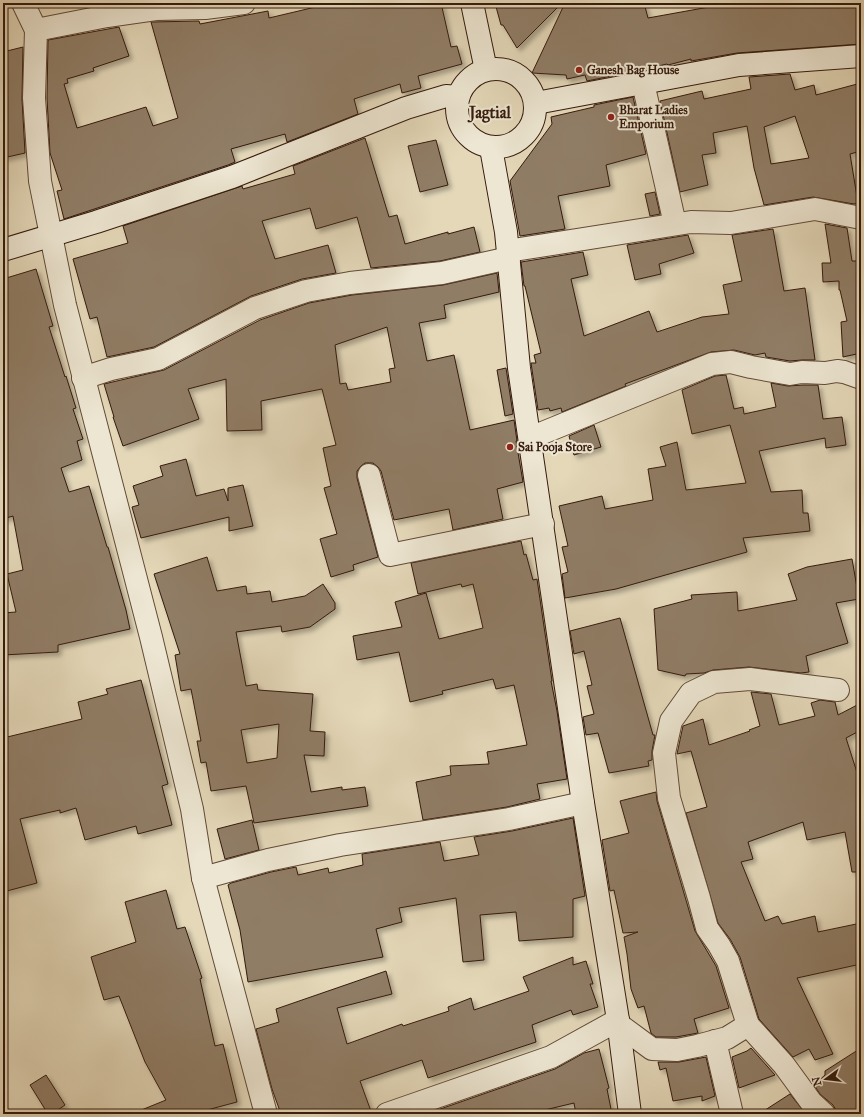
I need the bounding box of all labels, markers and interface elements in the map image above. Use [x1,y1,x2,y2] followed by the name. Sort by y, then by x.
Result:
[587,63,679,78] place label: Ganesh Bag House
[574,65,584,75] marker: Ganesh Bag House
[467,103,511,123] district label: Jagtial
[619,103,688,132] place label: Bharat Ladies Emporium
[606,112,616,122] marker: Bharat Ladies Emporium
[518,440,592,455] place label: Sai Pooja Store
[505,442,515,452] marker: Sai Pooja Store
[806,1059,846,1099] north arrow
[809,1075,824,1088] text: N

